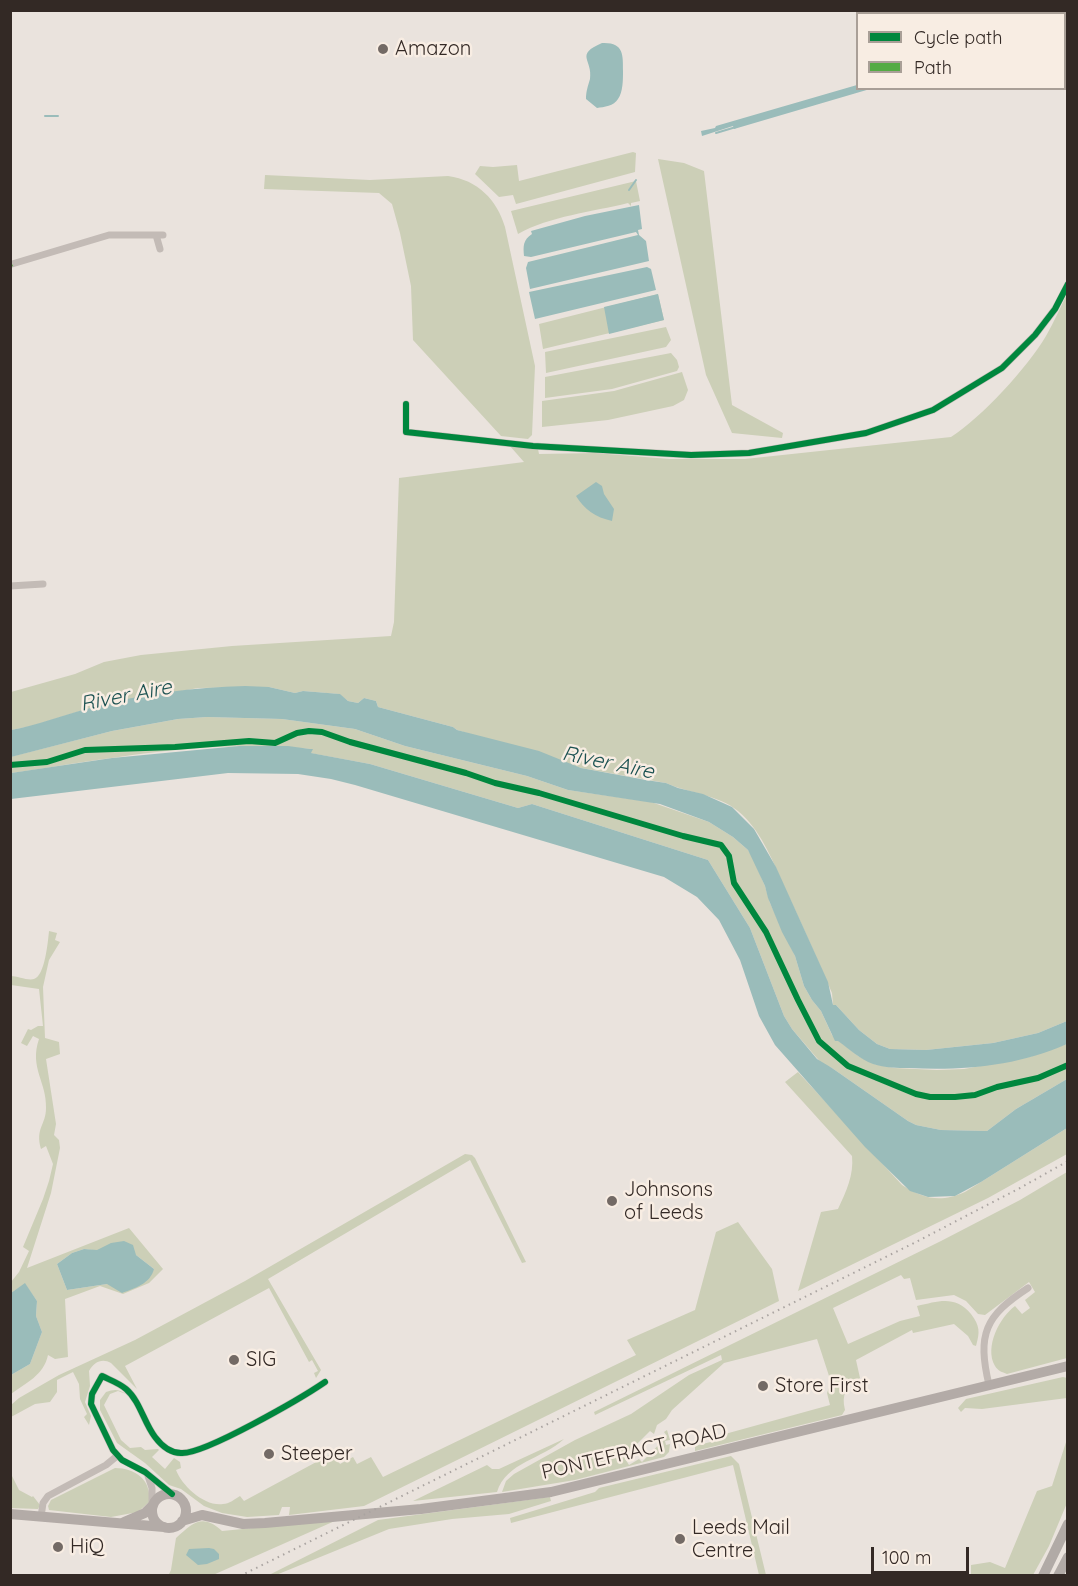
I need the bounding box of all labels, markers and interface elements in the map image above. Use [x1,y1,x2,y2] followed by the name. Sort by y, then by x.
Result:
[856,12,1066,90] legend
[914,26,1002,49] text: Cycle path
[395,37,471,61] place label: Amazon
[376,42,390,56] marker: Amazon
[914,56,952,79] text: Path
[78,675,174,717] water label: River Aire
[560,741,656,785] water label: River Aire
[624,1178,713,1225] place label: Johnsons of Leeds
[605,1194,619,1208] marker: Johnsons of Leeds
[246,1348,276,1372] place label: SIG
[227,1353,241,1367] marker: SIG
[775,1374,868,1398] place label: Store First
[756,1379,770,1393] marker: Store First
[539,1419,729,1485] street label: PONTEFRACT ROAD
[281,1442,353,1466] place label: Steeper
[262,1447,276,1461] marker: Steeper
[692,1516,790,1563] place label: Leeds Mail Centre
[673,1532,687,1546] marker: Leeds Mail Centre
[70,1535,104,1559] place label: HiQ
[874,1535,972,1573] scale bar
[51,1540,65,1554] marker: HiQ
[882,1546,931,1569] text: 100 m

